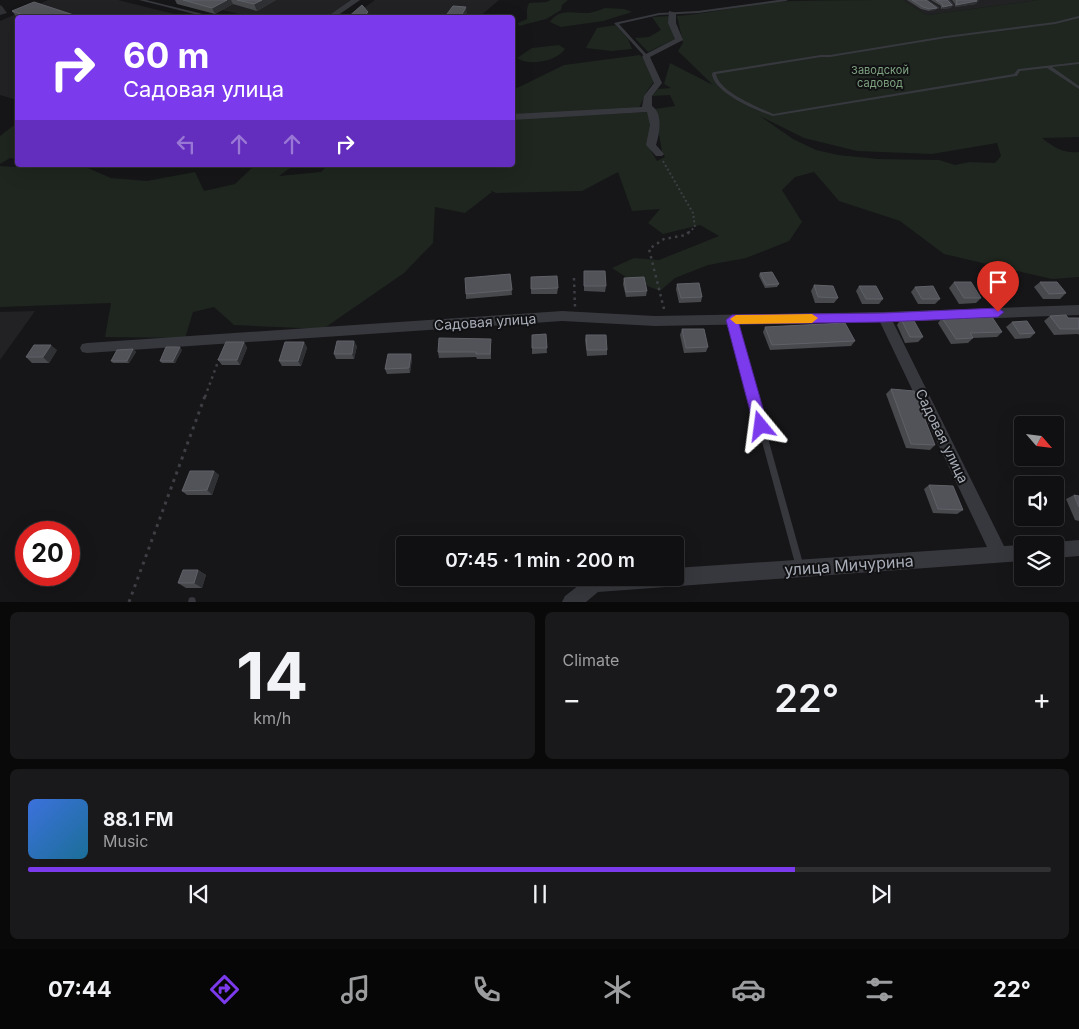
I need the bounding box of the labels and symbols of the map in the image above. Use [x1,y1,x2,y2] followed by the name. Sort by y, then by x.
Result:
[851,63,909,90] park label: Заводской садовод
[977,261,1019,312] pin
[433,309,537,334] street label: Садовая улица
[912,386,973,486] street label: Садовая улица
[734,399,786,451] position arrow
[1014,416,1064,466] north arrow
[15,521,80,586] speed limit sign: 20
[784,551,914,579] street label: улица Мичурина

